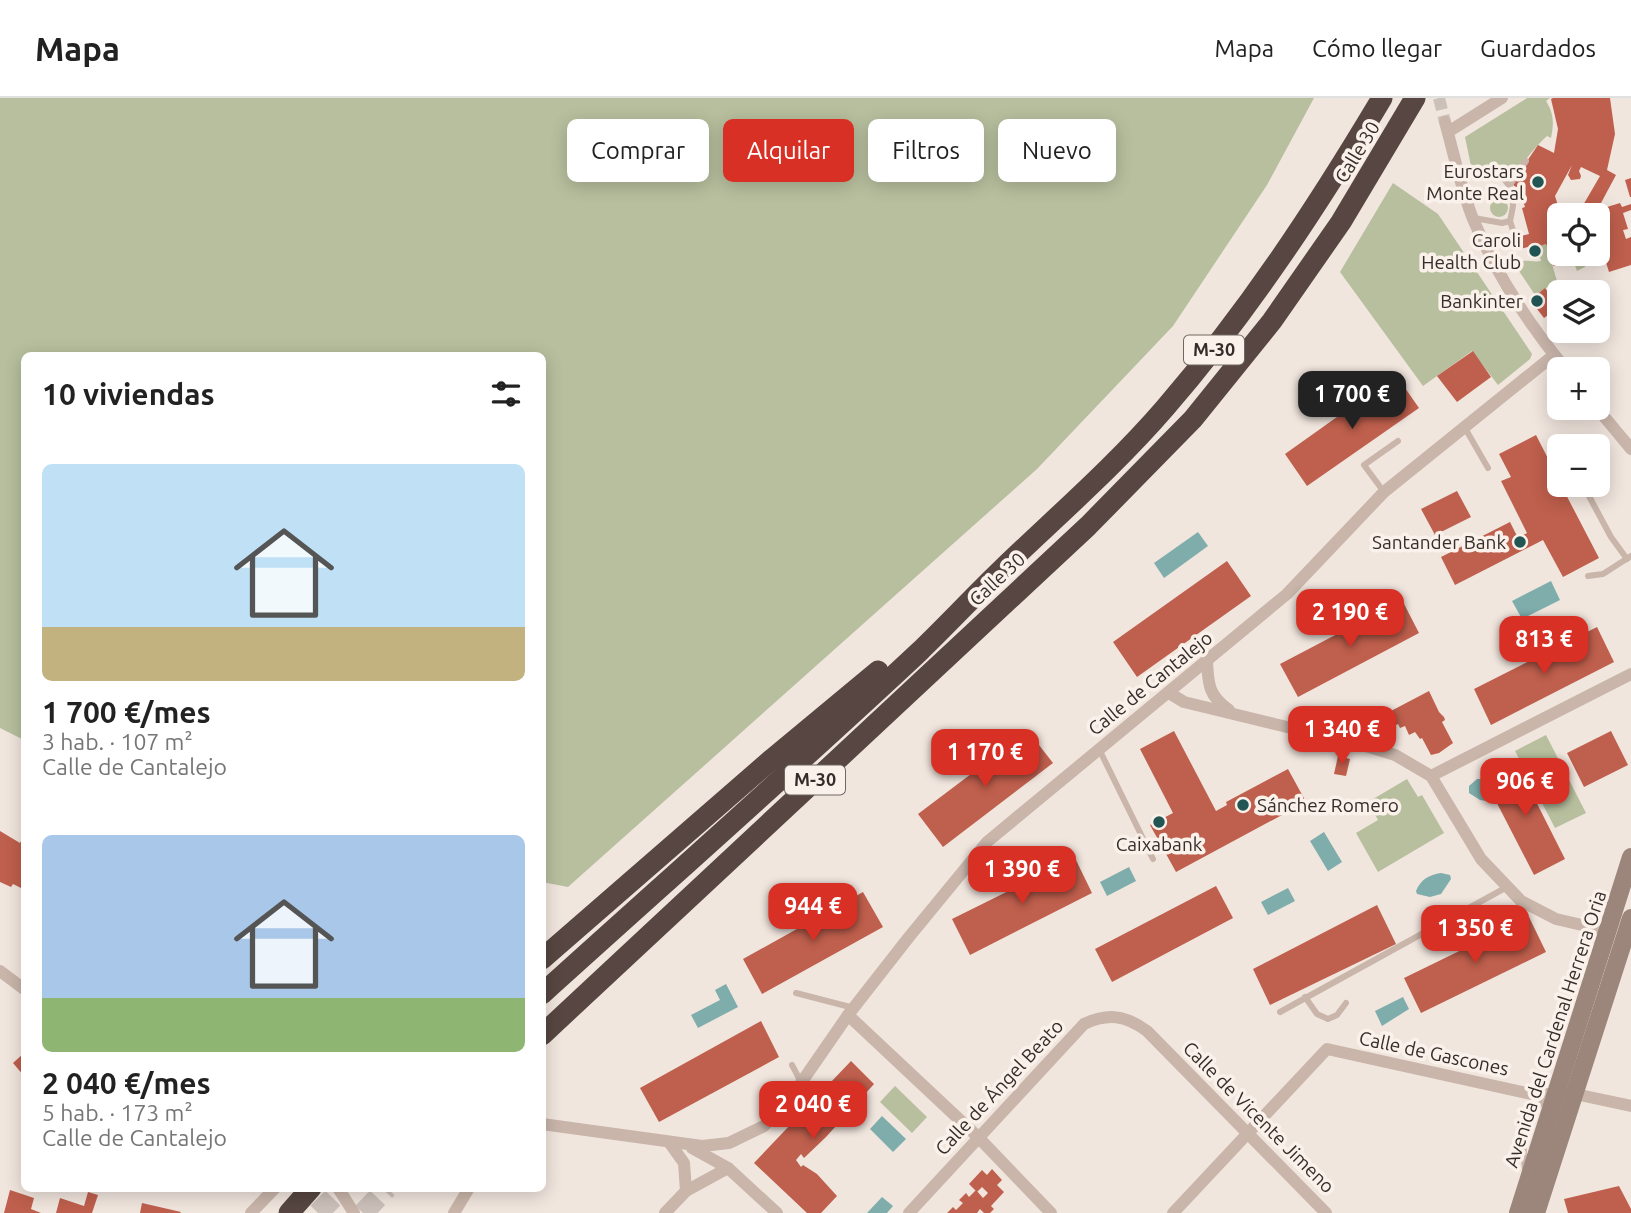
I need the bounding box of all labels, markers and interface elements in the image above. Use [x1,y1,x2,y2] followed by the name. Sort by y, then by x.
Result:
[35,30,120,67] text: Mapa
[1214,35,1274,62] text: Mapa
[1312,35,1442,62] text: Cómo llegar
[1480,35,1596,62] text: Guardados
[1330,117,1384,187] street label: Calle 30
[567,119,709,182] chip: Comprar
[723,119,854,182] chip: Alquilar
[868,119,984,182] chip: Filtros
[998,119,1116,182] chip: Nuevo
[1426,160,1524,204] place label: Eurostars Monte Real
[1530,174,1546,190] marker: Eurostars Monte Real
[1547,203,1610,497] map controls
[1547,203,1610,266] button: locate
[1421,229,1521,273] place label: Caroli Health Club
[1527,243,1543,259] marker: Caroli Health Club
[1547,280,1610,343] button: layers
[1440,290,1523,312] place label: Bankinter
[1529,293,1545,309] marker: Bankinter
[1184,336,1244,364] road number: M-30
[1547,357,1610,420] button: +
[1287,372,1417,431] pin: 1 700 €
[487,375,525,413] icon: filters
[42,377,215,411] text: 10 viviendas
[1314,381,1390,406] text: 1 700 €
[1547,434,1610,497] button: −
[221,510,347,636] icon: home
[1372,531,1506,553] place label: Santander Bank
[1512,534,1528,550] marker: Santander Bank
[965,548,1029,610] street label: Calle 30
[1285,589,1415,649] pin: 2 190 €
[1312,599,1388,624] text: 2 190 €
[1495,616,1593,676] pin: 813 €
[1084,626,1216,740] street label: Calle de Cantalejo
[1515,626,1573,651] text: 813 €
[42,695,211,729] text: 1 700 €/mes
[1277,706,1407,766] pin: 1 340 €
[1304,716,1380,741] text: 1 340 €
[42,729,193,754] text: 3 hab. · 107 m²
[920,730,1050,789] pin: 1 170 €
[947,739,1023,764] text: 1 170 €
[42,754,227,779] text: Calle de Cantalejo
[1476,758,1574,818] pin: 906 €
[785,766,845,794] road number: M-30
[1496,768,1554,793] text: 906 €
[1257,794,1399,816] place label: Sánchez Romero
[1235,797,1251,813] marker: Sánchez Romero
[1151,814,1167,830] marker: Caixabank
[1116,833,1203,855] place label: Caixabank
[957,846,1087,906] pin: 1 390 €
[984,856,1060,881] text: 1 390 €
[221,881,347,1007] icon: home
[764,884,862,943] pin: 944 €
[1500,888,1610,1170] street label: Avenida del Cardenal Herrera Oria
[784,893,842,918] text: 944 €
[1410,906,1540,965] pin: 1 350 €
[1437,915,1513,940] text: 1 350 €
[931,1015,1067,1159] street label: Calle de Ángel Beato
[1357,1026,1511,1080] street label: Calle de Gascones
[1179,1037,1339,1197] street label: Calle de Vicente Jimeno
[42,1066,211,1100] text: 2 040 €/mes
[748,1082,878,1141] pin: 2 040 €
[775,1091,851,1116] text: 2 040 €
[42,1100,193,1125] text: 5 hab. · 173 m²
[42,1125,227,1150] text: Calle de Cantalejo

